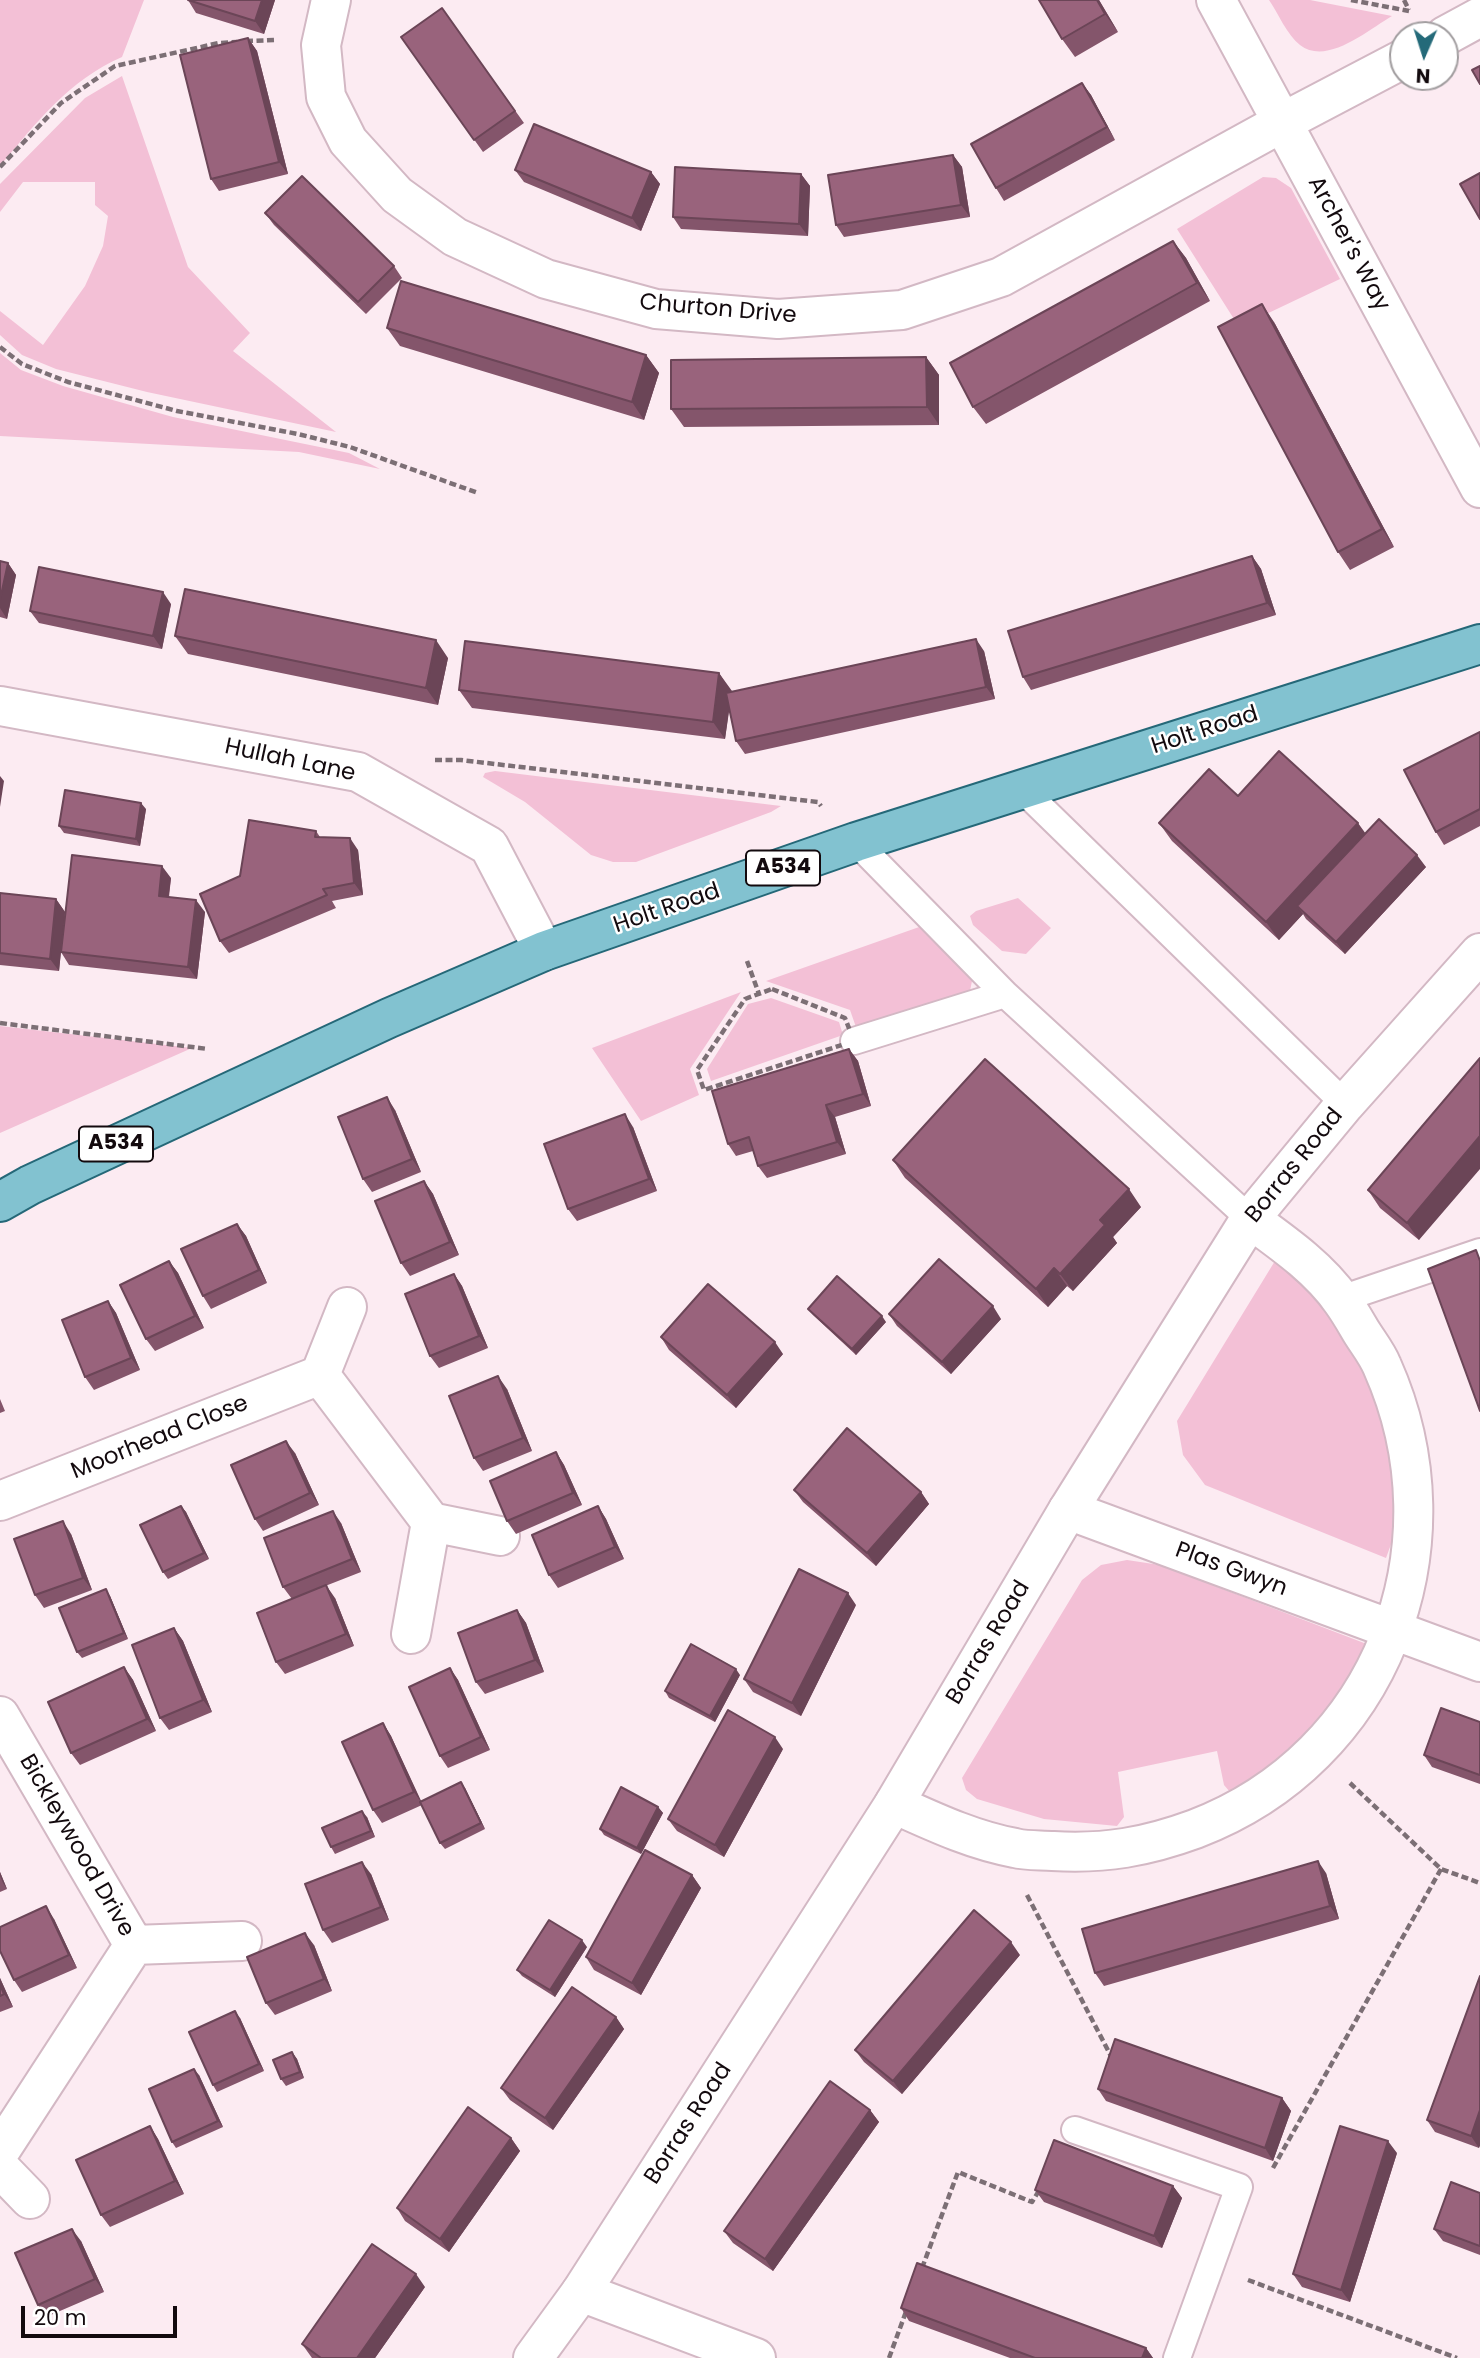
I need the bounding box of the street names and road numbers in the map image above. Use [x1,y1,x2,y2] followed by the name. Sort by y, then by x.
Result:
[1301,172,1395,316] street label: Archer's Way
[638,289,798,331] street label: Churton Drive
[1148,701,1262,761] street label: Holt Road
[222,734,358,788] street label: Hullah Lane
[746,850,820,886] road number: A534
[610,878,724,940] street label: Holt Road
[1240,1103,1350,1229] street label: Borras Road
[79,1126,153,1162] road number: A534
[67,1390,253,1486] street label: Moorhead Close
[1171,1537,1291,1603] street label: Plas Gwyn
[941,1576,1037,1710] street label: Borras Road
[13,1750,139,1942] street label: Bickleywood Drive
[639,2058,739,2190] street label: Borras Road

